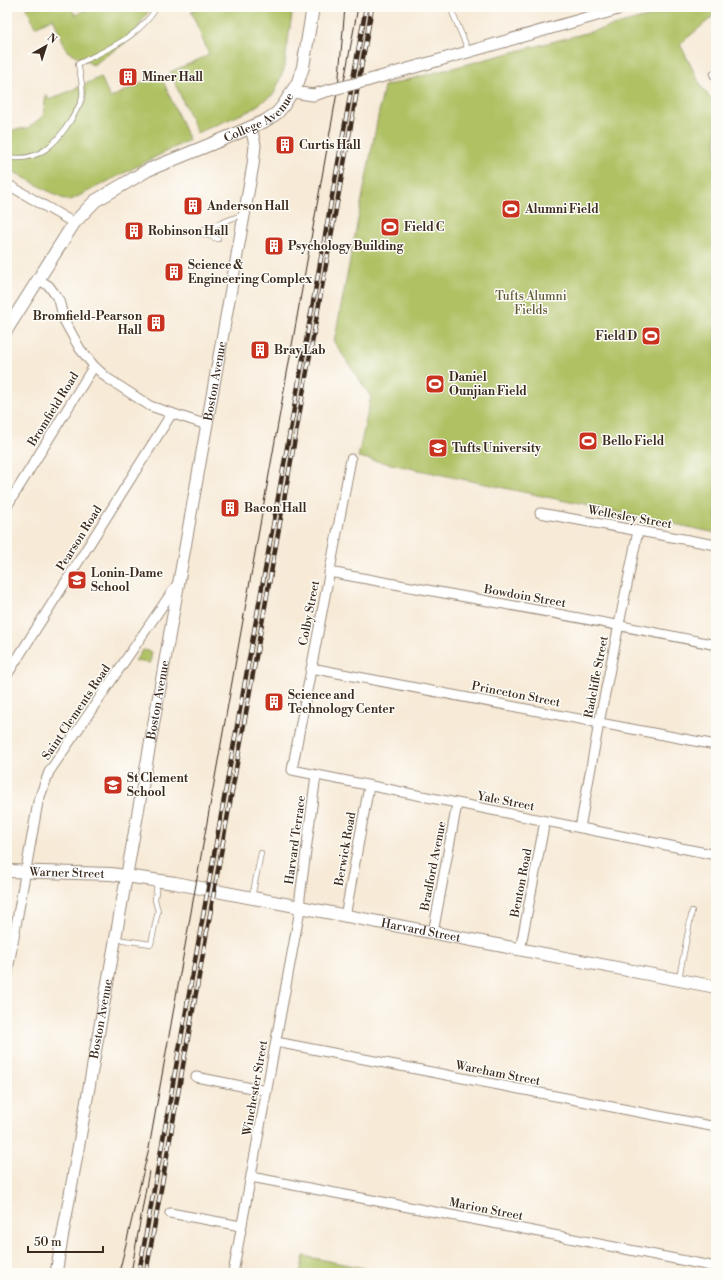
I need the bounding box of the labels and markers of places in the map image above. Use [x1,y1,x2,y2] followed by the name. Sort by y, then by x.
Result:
[117,66,139,88] building icon: Miner Hall
[142,70,203,85] place label: Miner Hall
[274,134,296,156] building icon: Curtis Hall
[299,138,361,153] place label: Curtis Hall
[182,195,204,217] building icon: Anderson Hall
[500,198,522,220] sports icon: Alumni Field
[206,199,289,214] place label: Anderson Hall
[524,202,599,217] place label: Alumni Field
[379,216,401,238] sports icon: Field C
[123,220,145,242] building icon: Robinson Hall
[404,220,444,235] place label: Field C
[148,224,228,239] place label: Robinson Hall
[263,235,285,257] building icon: Psychology Building
[288,239,404,254] place label: Psychology Building
[188,258,312,287] place label: Science & Engineering Complex
[163,261,185,283] building icon: Science & Engineering Complex
[33,309,143,338] place label: Bromfield-Pearson Hall
[145,312,167,334] building icon: Bromfield-Pearson Hall
[640,325,662,347] sports icon: Field D
[596,329,637,344] place label: Field D
[249,339,271,361] building icon: Bray Lab
[274,343,326,358] place label: Bray Lab
[449,370,527,399] place label: Daniel Ounjian Field
[424,373,446,395] sports icon: Daniel Ounjian Field
[577,430,599,452] sports icon: Bello Field
[602,434,665,449] place label: Bello Field
[427,437,449,459] school or university icon: Tufts University
[452,441,542,456] place label: Tufts University
[219,497,241,519] building icon: Bacon Hall
[244,501,306,516] place label: Bacon Hall
[91,566,164,595] place label: Lonin-Dame School
[66,569,88,591] school or university icon: Lonin-Dame School
[288,688,395,717] place label: Science and Technology Center
[263,691,285,713] building icon: Science and Technology Center
[127,771,189,800] place label: St Clement School
[102,774,124,796] school or university icon: St Clement School

